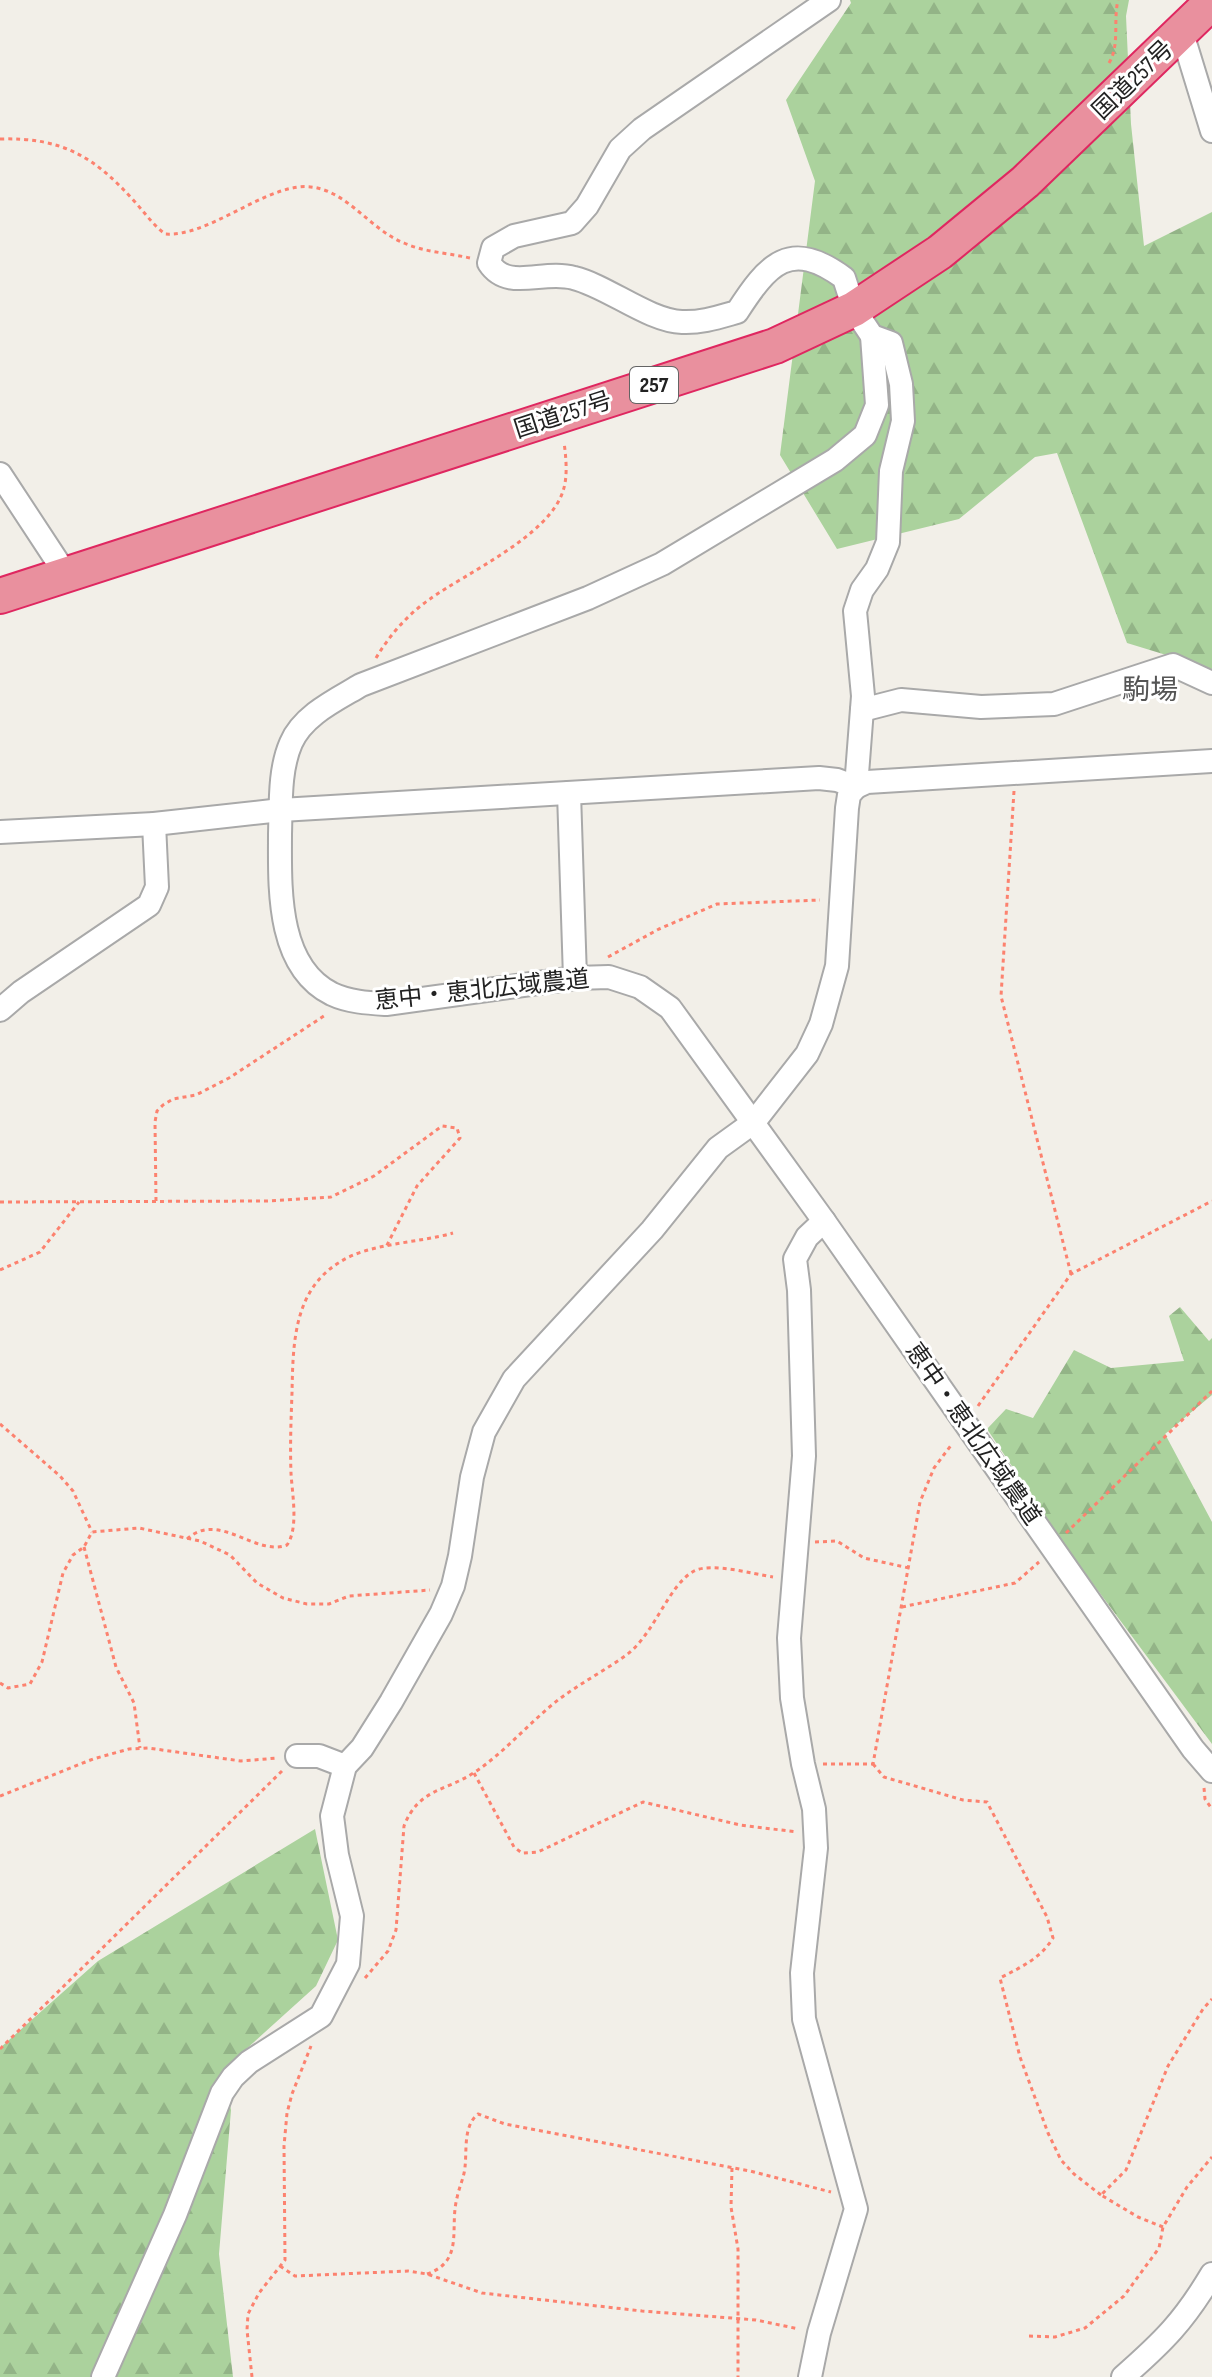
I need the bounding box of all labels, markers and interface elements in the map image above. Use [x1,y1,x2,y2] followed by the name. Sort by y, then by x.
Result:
[1087,34,1179,126] street label: 国道257号
[630,367,678,403] road number: 257
[510,386,616,444] street label: 国道257号
[1122,674,1178,707] district label: 駒場
[373,964,591,1016] street label: 恵中・恵北広域農道
[899,1337,1047,1531] street label: 恵中・恵北広域農道

